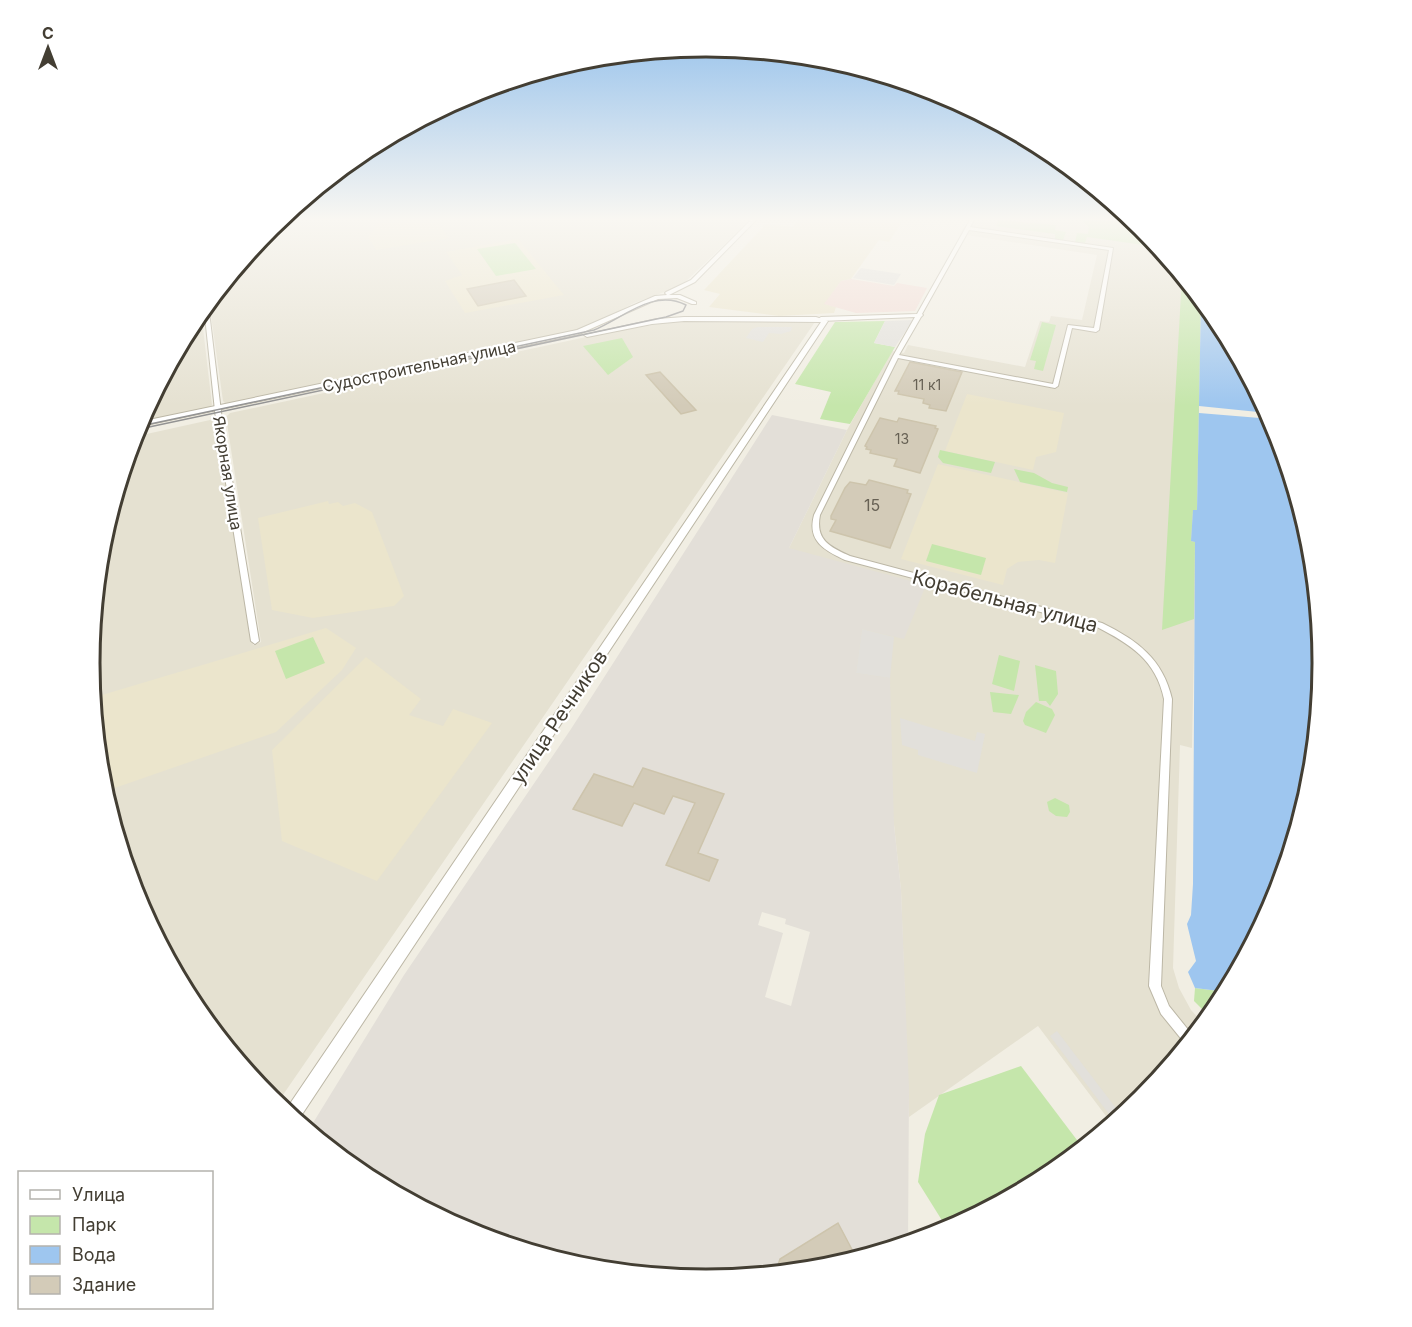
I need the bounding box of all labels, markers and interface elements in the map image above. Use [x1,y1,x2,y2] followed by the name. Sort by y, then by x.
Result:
[18,18,78,78] north arrow
[42,23,54,43] text: С
[320,336,518,396] street label: Судостроительная улица
[913,376,941,393] house number: 11 к1
[209,415,247,531] street label: Якорная улица
[895,430,909,447] house number: 13
[864,495,880,515] house number: 15
[910,565,1100,637] street label: Корабельная улица
[505,646,613,788] street label: улица Речников
[18,1171,213,1309] legend
[72,1184,125,1205] text: Улица
[72,1214,117,1235] text: Парк
[72,1244,116,1265] text: Вода
[72,1274,136,1295] text: Здание

